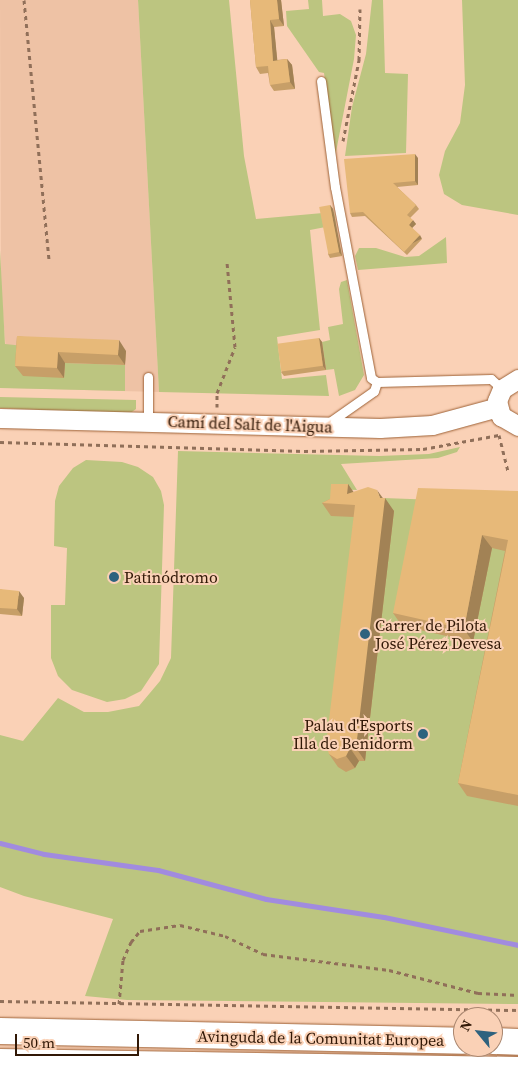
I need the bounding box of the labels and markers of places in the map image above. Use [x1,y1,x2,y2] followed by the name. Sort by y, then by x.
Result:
[124,567,218,587] place label: Patinódromo
[108,571,120,583] marker: Patinódromo
[375,615,502,653] place label: Carrer de Pilota José Pérez Devesa
[359,628,371,640] marker: Carrer de Pilota José Pérez Devesa
[293,715,413,753] place label: Palau d'Esports Illa de Benidorm
[417,728,429,740] marker: Palau d'Esports Illa de Benidorm

